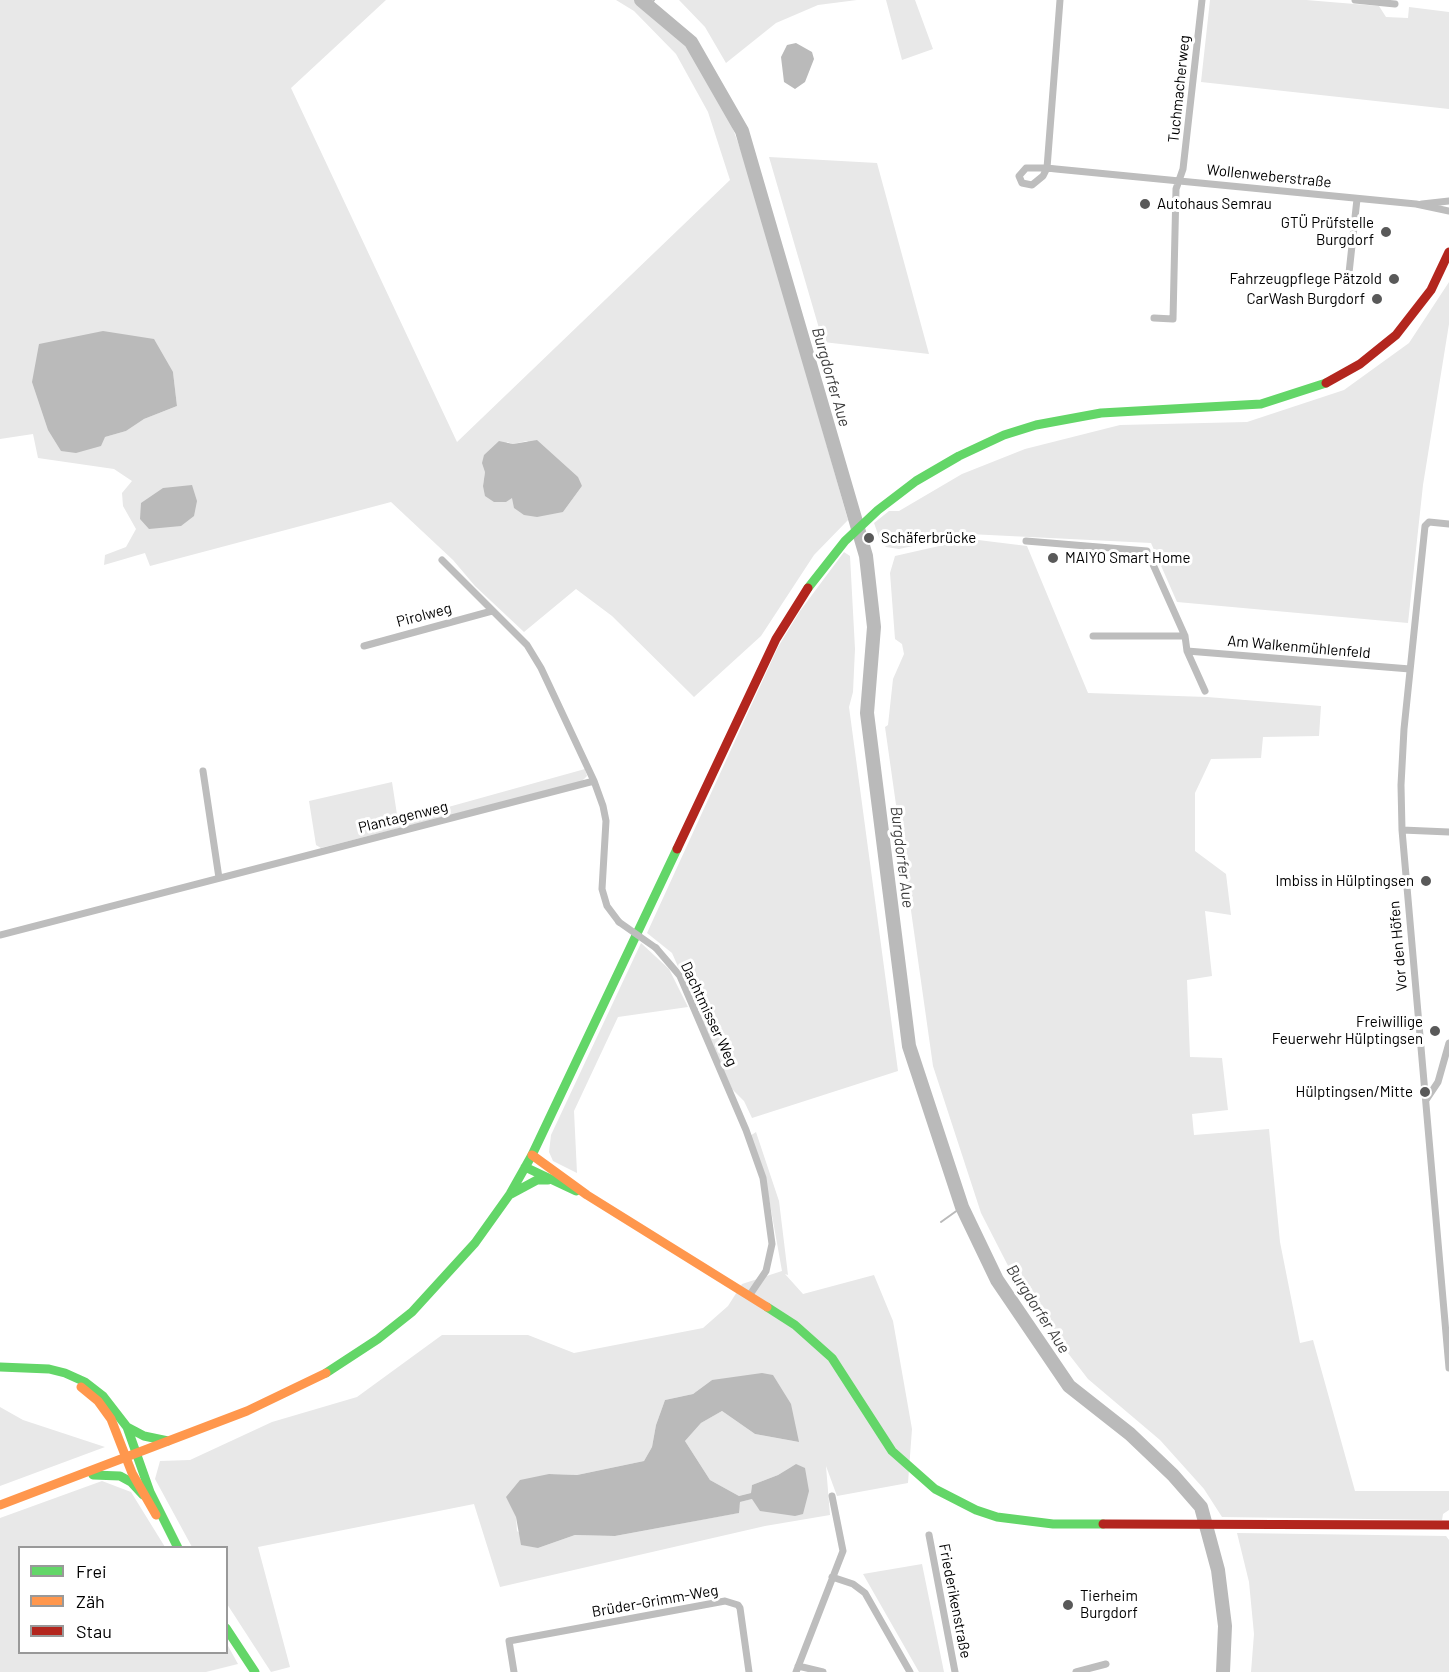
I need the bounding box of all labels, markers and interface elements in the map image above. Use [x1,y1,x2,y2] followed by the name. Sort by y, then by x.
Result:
[1164,34,1194,144] street label: Tuchmacherweg
[1206,160,1332,192] street label: Wollenweberstraße
[1157,195,1272,213] place label: Autohaus Semrau
[1138,197,1152,211] marker: Autohaus Semrau
[1281,214,1374,249] place label: GTÜ Prüfstelle Burgdorf
[1379,225,1393,239] marker: GTÜ Prüfstelle Burgdorf
[1229,270,1382,288] place label: Fahrzeugpflege Pätzold
[1387,272,1401,286] marker: Fahrzeugpflege Pätzold
[1247,290,1365,308] place label: CarWash Burgdorf
[1370,292,1384,306] marker: CarWash Burgdorf
[808,325,854,429] water label: Burgdorfer Aue
[881,529,976,547] place label: Schäferbrücke
[862,531,876,545] marker: Schäferbrücke
[1065,549,1190,567] place label: MAIYO Smart Home
[1046,551,1060,565] marker: MAIYO Smart Home
[394,599,454,631] street label: Pirolweg
[1227,632,1371,662] street label: Am Walkenmühlenfeld
[356,797,450,837] street label: Plantagenweg
[886,805,918,909] water label: Burgdorfer Aue
[1275,872,1414,890] place label: Imbiss in Hülptingsen
[1419,874,1433,888] marker: Imbiss in Hülptingsen
[1385,900,1411,992] street label: Vor den Höfen
[677,959,741,1069] street label: Dachtmisser Weg
[1272,1013,1423,1048] place label: Freiwillige Feuerwehr Hülptingsen
[1428,1024,1442,1038] marker: Freiwillige Feuerwehr Hülptingsen
[1296,1083,1413,1101] place label: Hülptingsen/Mitte
[1418,1085,1432,1099] marker: Hülptingsen/Mitte
[1002,1261,1074,1357] water label: Burgdorfer Aue
[935,1542,975,1660] street label: Friederikenstraße
[18,1546,228,1654] legend
[76,1560,107,1582] text: Frei
[590,1581,720,1621] street label: Brüder-Grimm-Weg
[1080,1587,1138,1622] place label: Tierheim Burgdorf
[76,1590,105,1612] text: Zäh
[1061,1598,1075,1612] marker: Tierheim Burgdorf
[76,1620,112,1642] text: Stau

